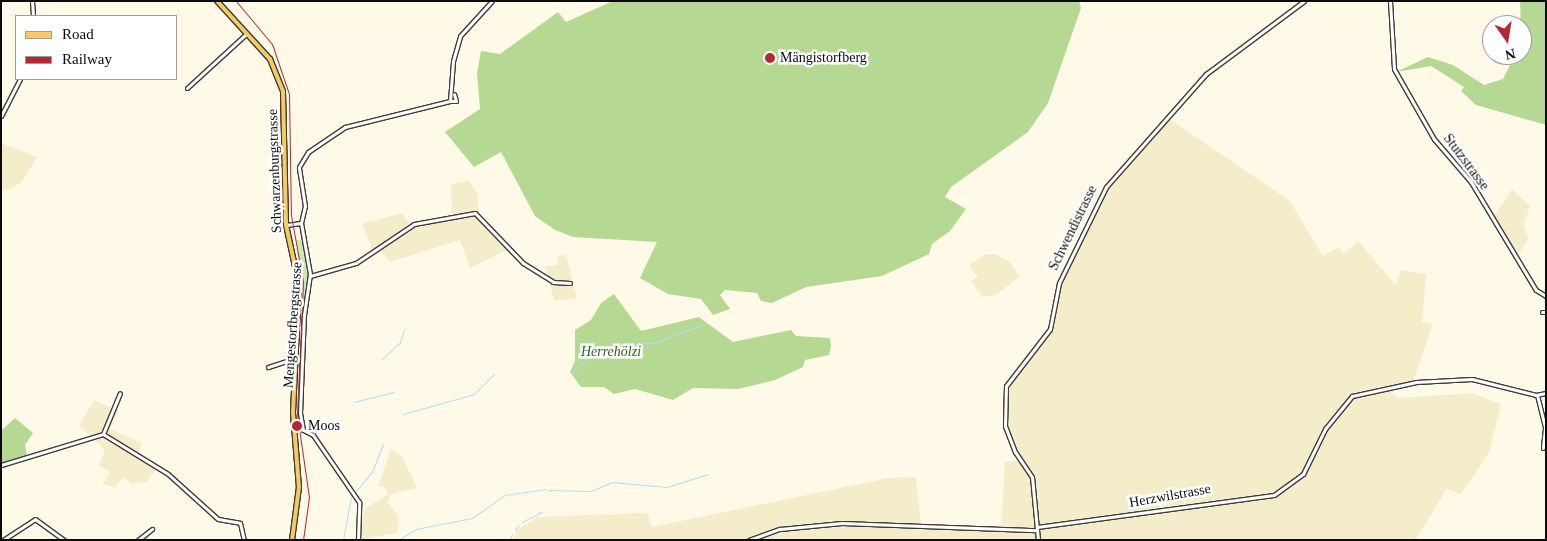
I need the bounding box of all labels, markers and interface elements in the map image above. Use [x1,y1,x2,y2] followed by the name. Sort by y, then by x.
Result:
[15,15,178,80] legend
[1482,15,1532,65] north arrow
[62,26,94,42] text: Road
[1504,46,1517,63] text: N
[780,50,867,66] place label: Mängistorfberg
[62,51,112,67] text: Railway
[764,52,776,64] marker: Mängistorfberg
[264,109,286,233] street label: Schwarzenburgstrasse
[1439,131,1493,193] street label: Stutzstrasse
[1045,183,1101,273] street label: Schwendistrasse
[280,261,306,389] street label: Mengestorfbergstrasse
[581,344,641,360] park label: Herrehölzi
[308,418,340,434] place label: Moos
[290,419,304,433] marker: Moos
[1128,481,1212,511] street label: Herzwilstrasse

